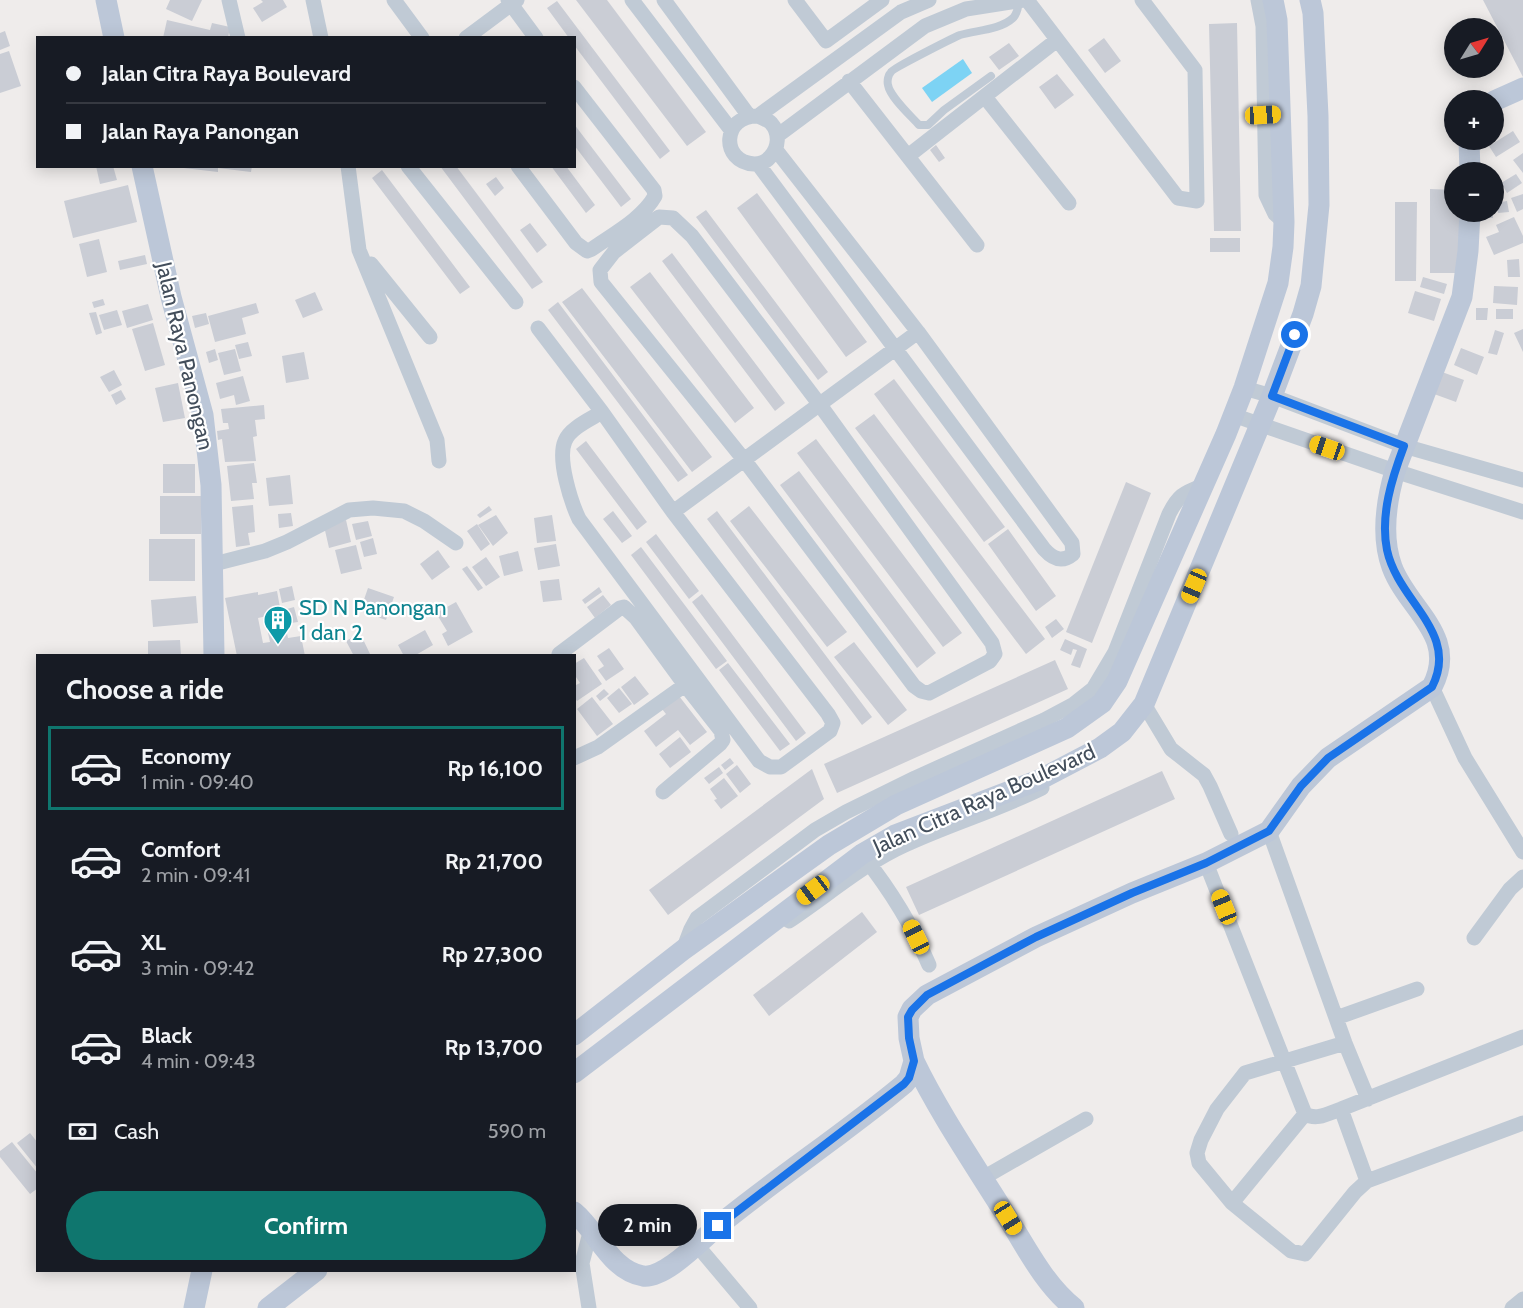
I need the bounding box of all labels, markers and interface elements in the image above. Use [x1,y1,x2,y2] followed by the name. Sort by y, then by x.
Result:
[1444,18,1504,78] north arrow
[1444,18,1504,222] map controls
[102,60,351,87] text: Jalan Citra Raya Boulevard
[1444,90,1504,150] button: +
[1245,105,1281,125] car
[102,118,299,145] text: Jalan Raya Panongan
[1444,162,1504,222] button: −
[150,258,220,453] street label: Jalan Raya Panongan
[1281,321,1308,348] route start
[1307,434,1347,462] car
[1179,566,1209,606] car
[299,594,447,646] place label: SD N Panongan 1 dan 2
[262,604,294,646] building icon: SD N Panongan 1 dan 2
[66,673,224,706] text: Choose a ride
[868,738,1099,861] street label: Jalan Citra Raya Boulevard
[69,741,123,795] icon: car
[141,743,231,770] text: Economy
[447,755,543,782] text: Rp 16,100
[141,770,254,794] text: 1 min · 09:40
[69,834,123,888] icon: car
[141,836,220,863] text: Comfort
[445,848,543,875] text: Rp 21,700
[141,863,250,887] text: 2 min · 09:41
[793,872,833,908] car
[1209,887,1239,927] car
[900,917,932,957] car
[69,927,123,981] icon: car
[141,929,166,956] text: XL
[442,941,543,968] text: Rp 27,300
[141,956,255,980] text: 3 min · 09:42
[69,1020,123,1074] icon: car
[141,1022,192,1049] text: Black
[445,1034,543,1061] text: Rp 13,700
[141,1049,256,1073] text: 4 min · 09:43
[66,1115,99,1148] icon: cash
[114,1118,159,1145] text: Cash
[488,1119,546,1143] text: 590 m
[66,1191,546,1260] button: Confirm
[991,1198,1025,1238] car
[598,1205,697,1247] callout: 2 min
[704,1212,731,1239] route end
[623,1213,672,1237] text: 2 min

